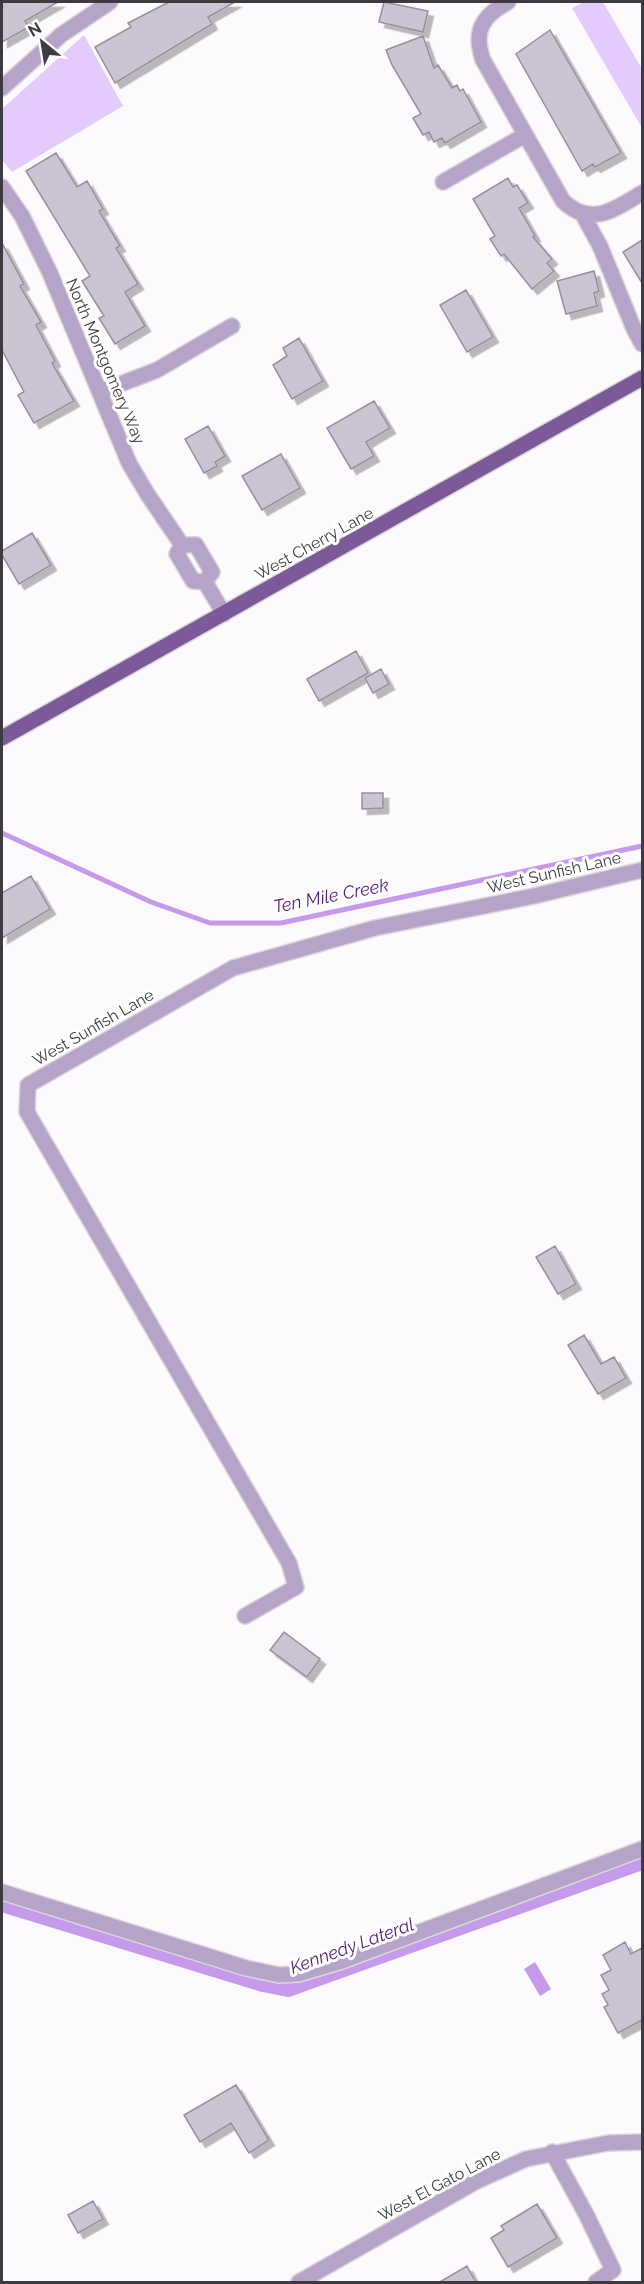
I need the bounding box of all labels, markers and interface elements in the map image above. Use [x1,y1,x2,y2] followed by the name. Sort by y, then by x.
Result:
[12,12,72,72] north arrow
[25,18,45,41] text: N
[62,276,149,447] street label: North Montgomery Way
[252,503,377,584] street label: West Cherry Lane
[485,848,623,897] street label: West Sunfish Lane
[271,874,391,917] water label: Ten Mile Creek
[29,985,157,1070] street label: West Sunfish Lane
[287,1913,417,1978] water label: Kennedy Lateral
[375,2144,504,2225] street label: West El Gato Lane

